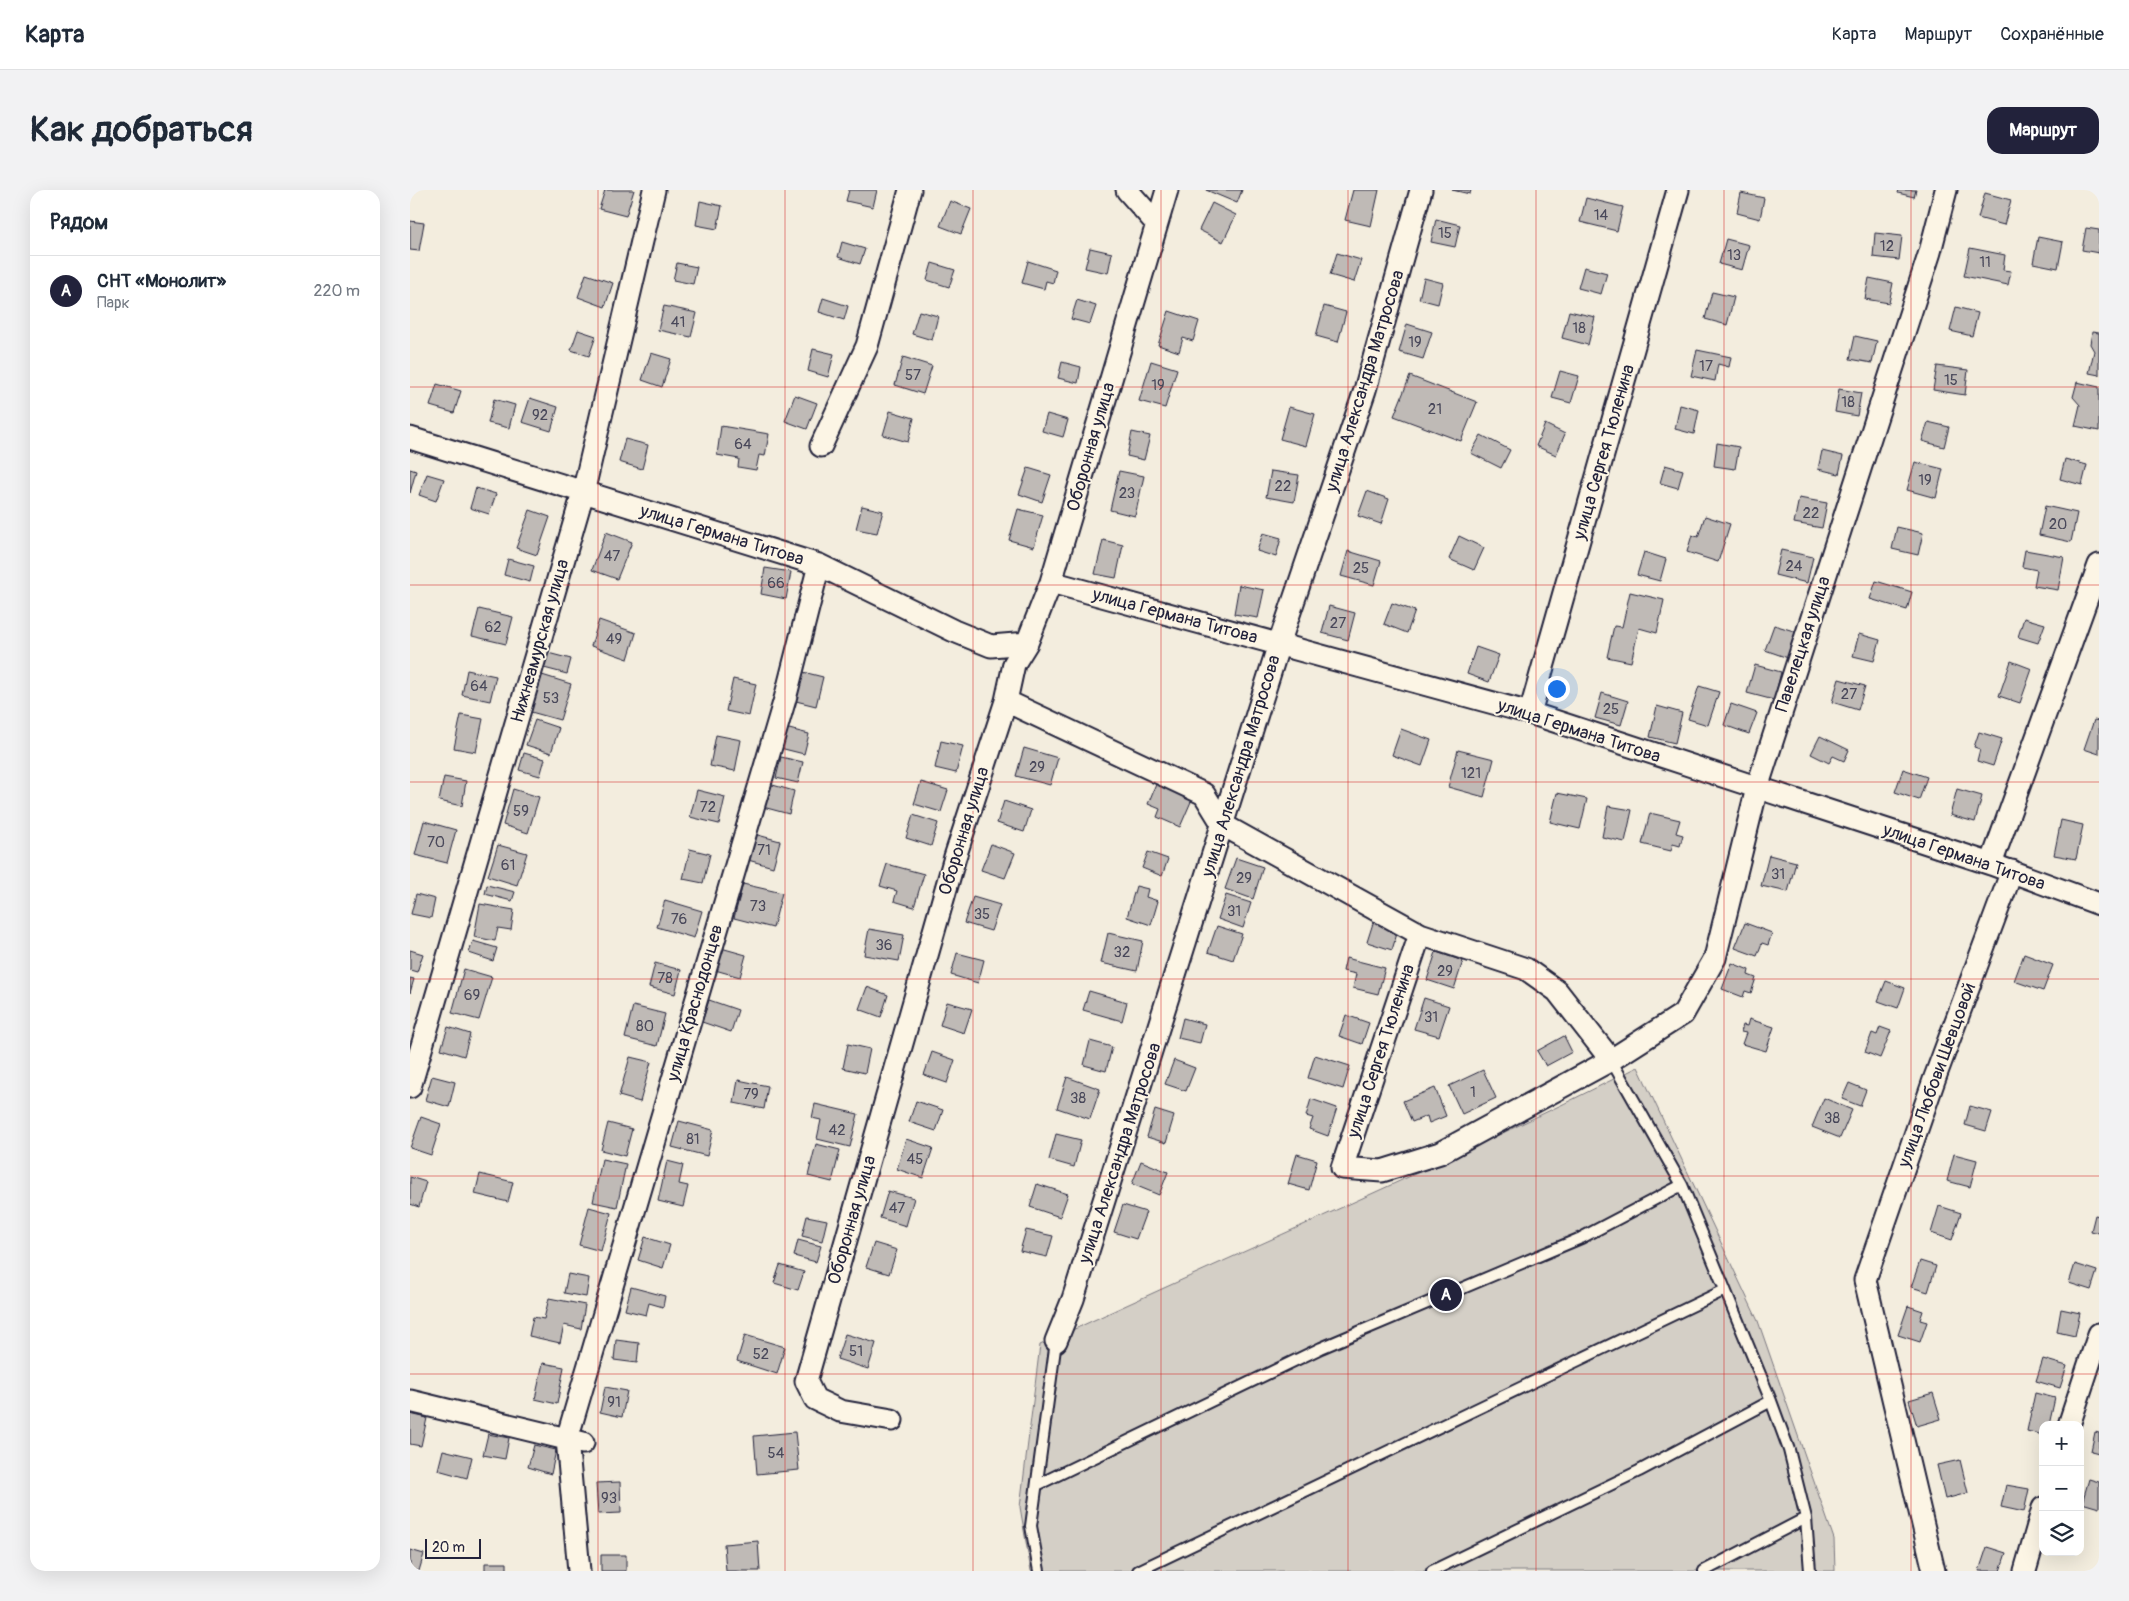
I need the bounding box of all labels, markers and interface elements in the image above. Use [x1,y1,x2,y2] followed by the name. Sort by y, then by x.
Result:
[25,20,84,49] text: Карта
[1832,23,1876,46] text: Карта
[1904,23,1972,46] text: Маршрут
[2000,23,2104,46] text: Сохранённые
[1987,107,2099,154] button: Маршрут
[30,108,253,152] text: Как добраться
[1594,206,1609,225] house number: 14
[50,209,108,236] text: Рядом
[1438,224,1452,243] house number: 15
[1880,237,1894,256] house number: 12
[1727,246,1741,265] house number: 13
[1979,253,1991,272] house number: 11
[1320,267,1410,496] street label: улица Александра Матросова
[97,269,226,293] text: СНТ «Монолит»
[61,281,71,301] text: A
[314,281,360,301] text: 220 m
[97,293,130,313] text: Парк
[671,313,685,332] house number: 41
[1572,319,1586,338] house number: 18
[1408,333,1422,352] house number: 19
[1699,357,1713,376] house number: 17
[1568,362,1640,543] street label: улица Сергея Тюленина
[905,366,921,385] house number: 57
[1944,371,1958,390] house number: 15
[1151,376,1165,395] house number: 19
[1062,380,1120,514] street label: Оборонная улица
[1841,393,1855,412] house number: 18
[1428,400,1442,419] house number: 21
[532,406,548,425] house number: 92
[734,435,752,454] house number: 64
[1918,471,1932,490] house number: 19
[1275,477,1291,496] house number: 22
[1119,484,1135,503] house number: 23
[636,499,807,571] street label: улица Германа Титова
[1803,504,1819,523] house number: 22
[2049,515,2067,534] house number: 20
[604,547,620,566] house number: 47
[506,557,574,725] street label: Нижнеамурская улица
[1785,557,1803,576] house number: 24
[1353,559,1369,578] house number: 25
[1770,573,1836,715] street label: Павелецкая улица
[767,574,785,593] house number: 66
[1089,583,1260,649] street label: улица Германа Титова
[1330,614,1346,633] house number: 27
[484,618,502,637] house number: 62
[606,630,622,649] house number: 49
[1196,652,1286,881] street label: улица Александра Матросова
[1544,676,1570,702] your location
[470,677,488,696] house number: 64
[1841,685,1857,704] house number: 27
[543,689,559,708] house number: 53
[1494,693,1663,768] street label: улица Германа Титова
[1603,700,1619,719] house number: 25
[1029,758,1045,777] house number: 29
[934,764,994,898] street label: Оборонная улица
[1461,764,1481,783] house number: 121
[700,798,716,817] house number: 72
[513,802,529,821] house number: 59
[1879,818,2048,896] street label: улица Германа Титова
[427,833,445,852] house number: 70
[757,841,771,860] house number: 71
[501,856,515,875] house number: 61
[1771,865,1785,884] house number: 31
[1236,869,1252,888] house number: 29
[750,897,766,916] house number: 73
[1227,902,1241,921] house number: 31
[974,905,990,924] house number: 35
[671,910,687,929] house number: 76
[661,922,728,1085] street label: улица Краснодонцев
[875,936,893,955] house number: 36
[1114,943,1130,962] house number: 32
[1342,961,1420,1142] street label: улица Сергея Тюленина
[1437,962,1453,981] house number: 29
[657,969,673,988] house number: 78
[1893,979,1981,1171] street label: улица Любови Шевцовой
[464,986,480,1005] house number: 69
[1424,1008,1438,1027] house number: 31
[636,1017,654,1036] house number: 80
[1073,1040,1167,1267] street label: улица Александра Матросова
[1470,1083,1476,1102] house number: 1
[743,1085,759,1104] house number: 79
[1070,1089,1086,1108] house number: 38
[1824,1109,1840,1128] house number: 38
[828,1121,846,1140] house number: 42
[686,1130,700,1149] house number: 81
[907,1150,923,1169] house number: 45
[823,1153,881,1287] street label: Оборонная улица
[889,1199,905,1218] house number: 47
[1430,1276,1462,1314] pin: A
[849,1342,863,1361] house number: 51
[753,1345,769,1364] house number: 52
[607,1393,621,1412] house number: 91
[2039,1421,2084,1556] map controls
[2039,1421,2084,1466] button: +
[768,1444,785,1463] house number: 54
[2039,1466,2084,1511] button: −
[601,1489,617,1508] house number: 93
[2039,1511,2084,1556] button: layers
[425,1536,481,1559] scale bar
[432,1539,465,1556] text: 20 m

